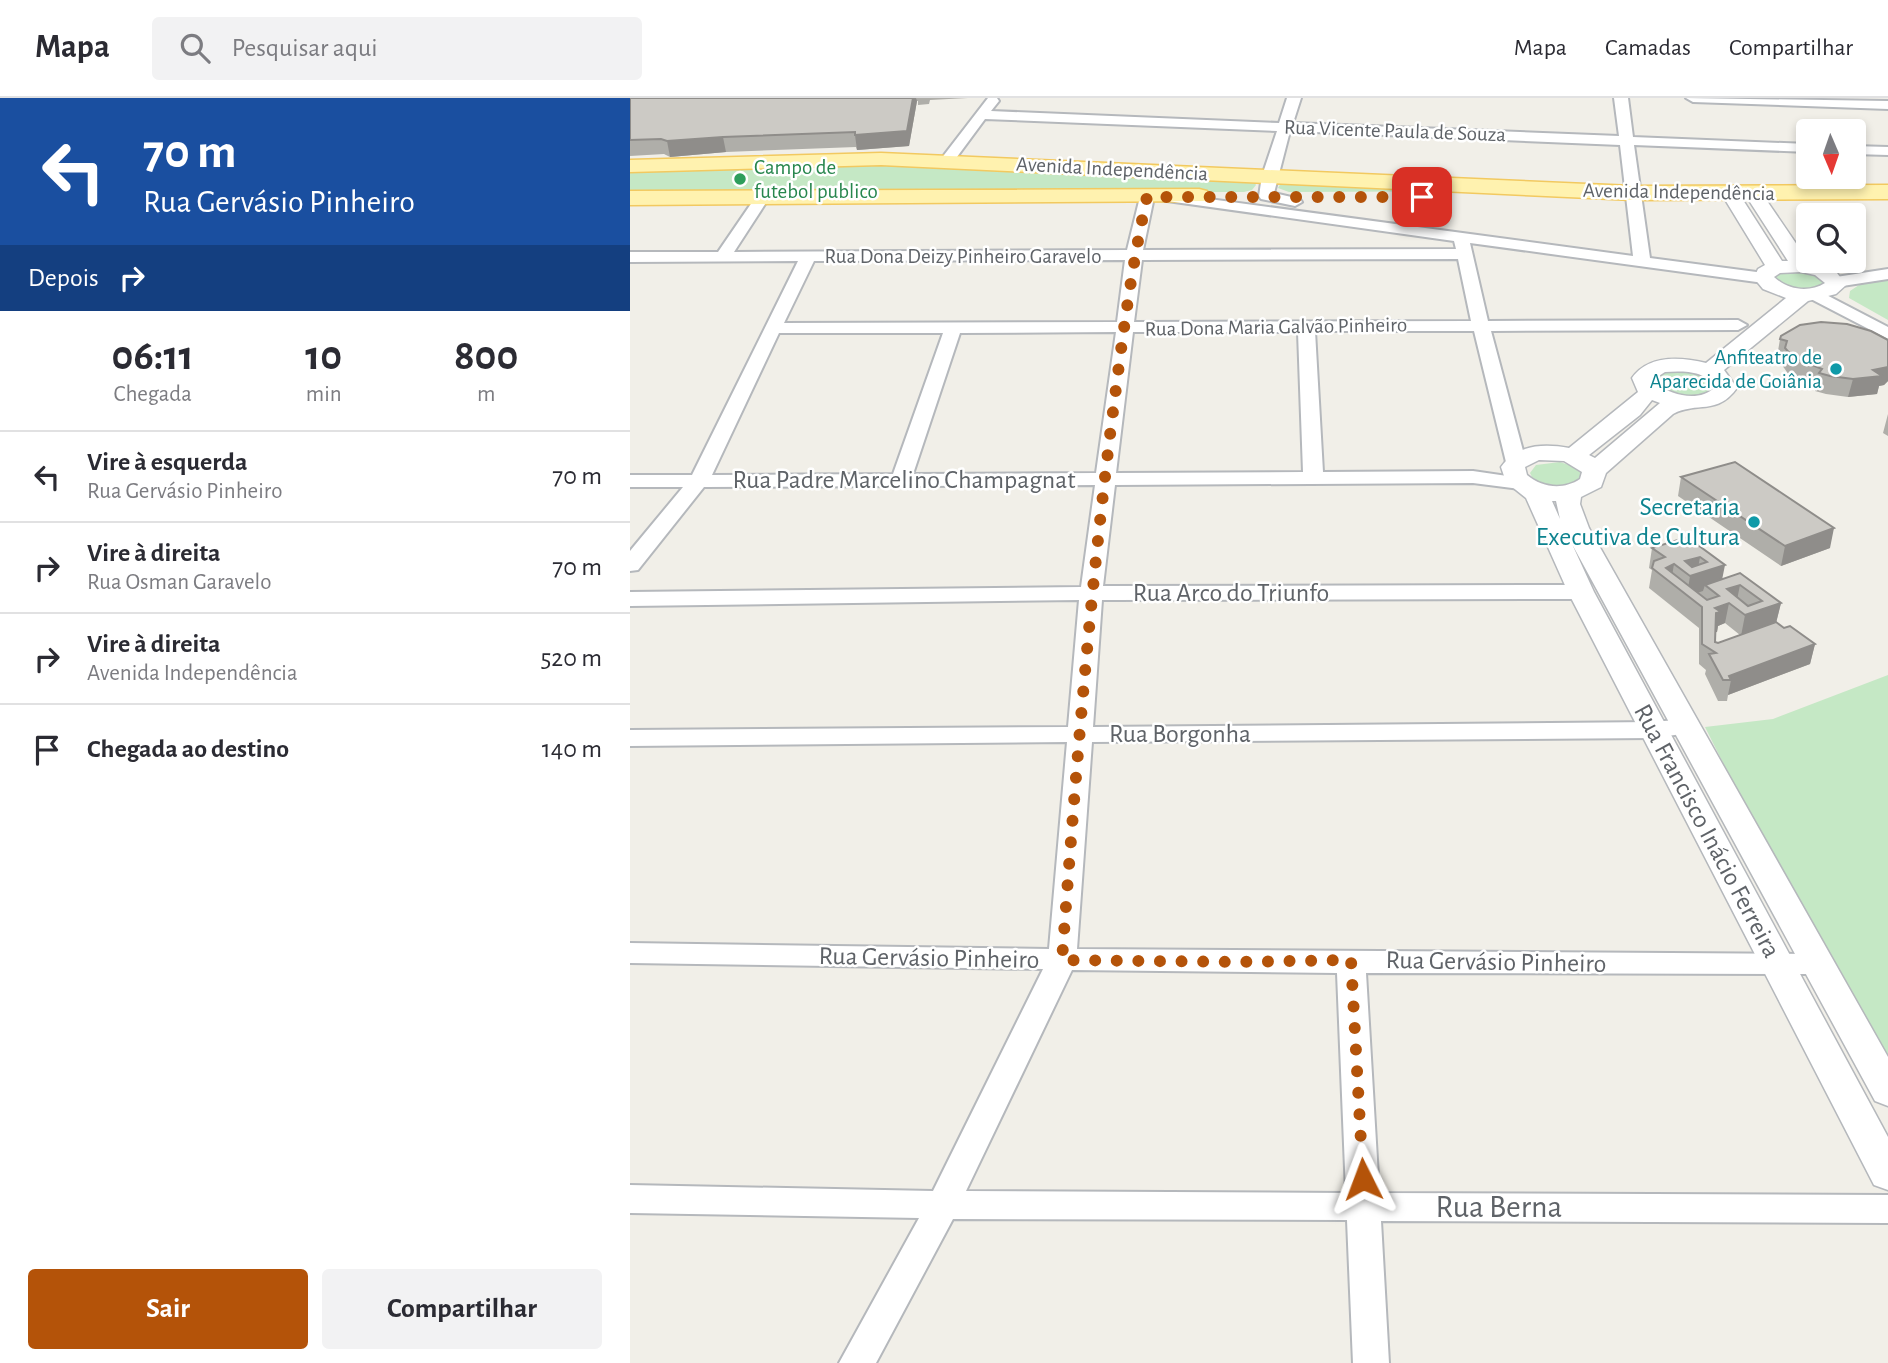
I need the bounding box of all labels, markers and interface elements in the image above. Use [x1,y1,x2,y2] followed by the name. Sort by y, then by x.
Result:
[152,17,642,80] search box
[176,29,214,67] icon: search
[35,31,110,64] text: Mapa
[232,35,378,61] text: Pesquisar aqui
[1514,36,1567,60] text: Mapa
[1605,36,1691,60] text: Camadas
[1729,36,1853,60] text: Compartilhar
[1284,117,1507,145] street label: Rua Vicente Paula de Souza
[1796,119,1866,189] north arrow
[1796,119,1866,273] map controls
[28,126,119,217] icon: left
[143,128,237,177] text: 70 m
[1015,153,1209,185] street label: Avenida Independência
[754,157,878,202] place label: Campo de futebol publico
[1392,167,1452,227] pin
[732,171,748,187] marker: Campo de futebol publico
[1403,178,1441,216] icon: arrive
[1583,180,1776,204] street label: Avenida Independência
[143,186,415,218] text: Rua Gervásio Pinheiro
[1796,203,1866,273] button: search
[825,246,1101,267] street label: Rua Dona Deizy Pinheiro Garavelo
[113,259,151,297] icon: right
[28,265,99,291] text: Depois
[1145,314,1407,340] street label: Rua Dona Maria Galvão Pinheiro
[112,335,194,377] text: 06:11
[305,335,342,377] text: 10
[454,335,518,377] text: 800
[1650,347,1822,392] place label: Anfiteatro de Aparecida de Goiânia
[1828,361,1844,377] marker: Anfiteatro de Aparecida de Goiânia
[113,383,192,406] text: Chegada
[306,383,342,406] text: min
[477,383,495,406] text: m
[87,449,248,475] text: Vire à esquerda
[28,458,66,496] icon: left
[552,463,602,489] text: 70 m
[732,467,1076,493] street label: Rua Padre Marcelino Champagnat
[87,480,282,503] text: Rua Gervásio Pinheiro
[1536,494,1740,550] place label: Secretaria Executiva de Cultura
[1746,514,1762,530] marker: Secretaria Executiva de Cultura
[87,540,221,566] text: Vire à direita
[28,549,66,587] icon: right
[552,554,602,580] text: 70 m
[87,571,272,594] text: Rua Osman Garavelo
[1133,580,1329,606] street label: Rua Arco do Triunfo
[87,631,221,657] text: Vire à direita
[28,640,66,678] icon: right
[540,645,602,671] text: 520 m
[87,662,298,685] text: Avenida Independência
[1629,700,1785,962] street label: Rua Francisco Inácio Ferreira
[1109,721,1251,747] street label: Rua Borgonha
[28,731,66,769] icon: arrive
[87,736,289,762] text: Chegada ao destino
[542,736,602,762] text: 140 m
[818,943,1040,973] street label: Rua Gervásio Pinheiro
[1385,947,1607,977] street label: Rua Gervásio Pinheiro
[1326,1142,1400,1216] position arrow
[1436,1191,1562,1223] street label: Rua Berna
[28,1269,308,1349] button: Sair
[322,1269,602,1349] button: Compartilhar

